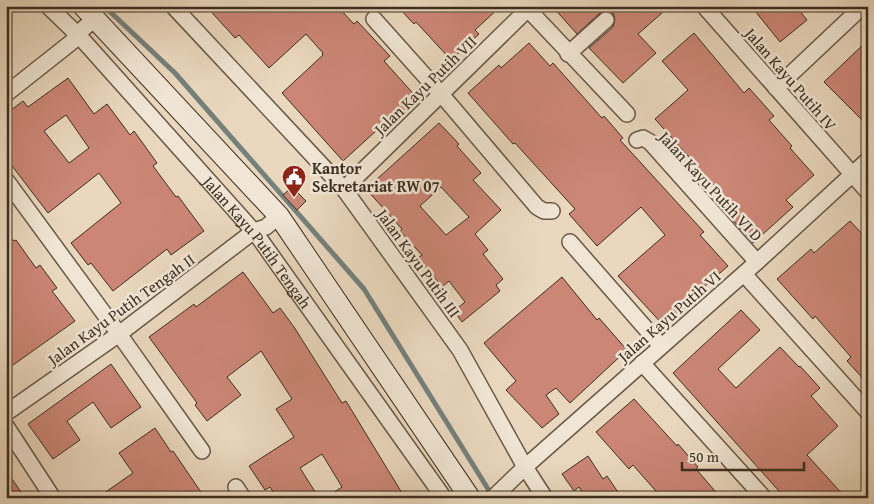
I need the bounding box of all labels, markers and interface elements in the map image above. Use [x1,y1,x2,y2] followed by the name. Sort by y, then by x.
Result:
[738,21,843,136] street label: Jalan Kayu Putih IV
[367,30,482,142] street label: Jalan Kayu Putih VII
[652,124,769,247] street label: Jalan Kayu Putih VI D
[312,156,440,198] place label: Kantor Sekretariat RW 07
[281,164,307,198] public building icon: Kantor Sekretariat RW 07
[196,169,318,313] street label: Jalan Kayu Putih Tengah
[370,202,467,322] street label: Jalan Kayu Putih III
[41,247,200,372] street label: Jalan Kayu Putih Tengah II
[611,264,726,369] street label: Jalan Kayu Putih VI
[682,439,804,471] scale bar
[689,446,720,467] text: 50 m

